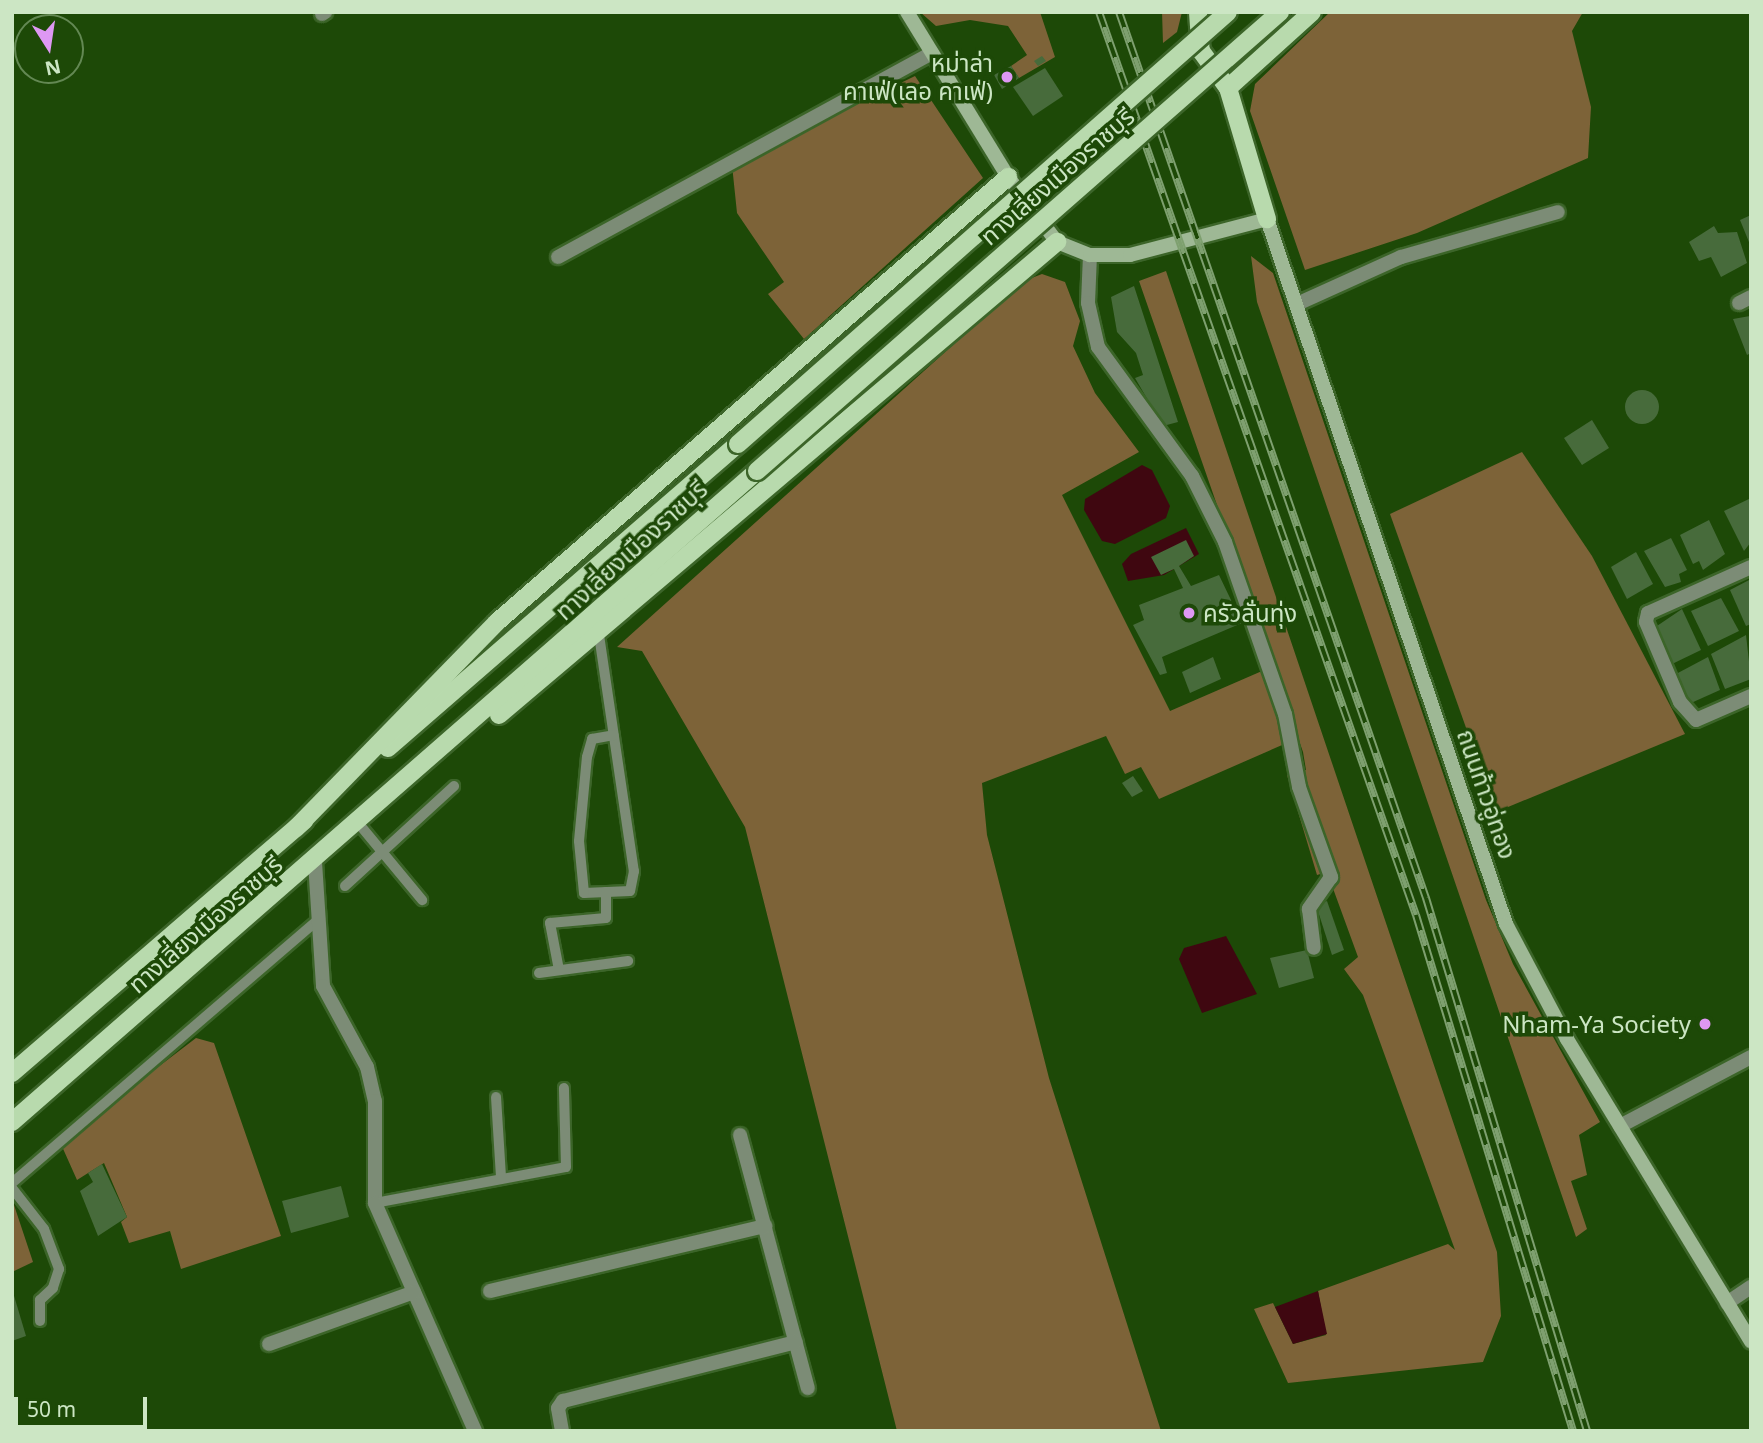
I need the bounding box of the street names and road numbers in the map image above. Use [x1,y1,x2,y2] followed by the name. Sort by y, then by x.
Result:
[974,101,1140,251] street label: ทางเลี่ยงเมืองราชบุรี
[549,474,713,626] street label: ทางเลี่ยงเมืองราชบุรี
[1451,725,1523,863] street label: ถนนท้าวอู่ทอง
[122,849,288,999] street label: ทางเลี่ยงเมืองราชบุรี

